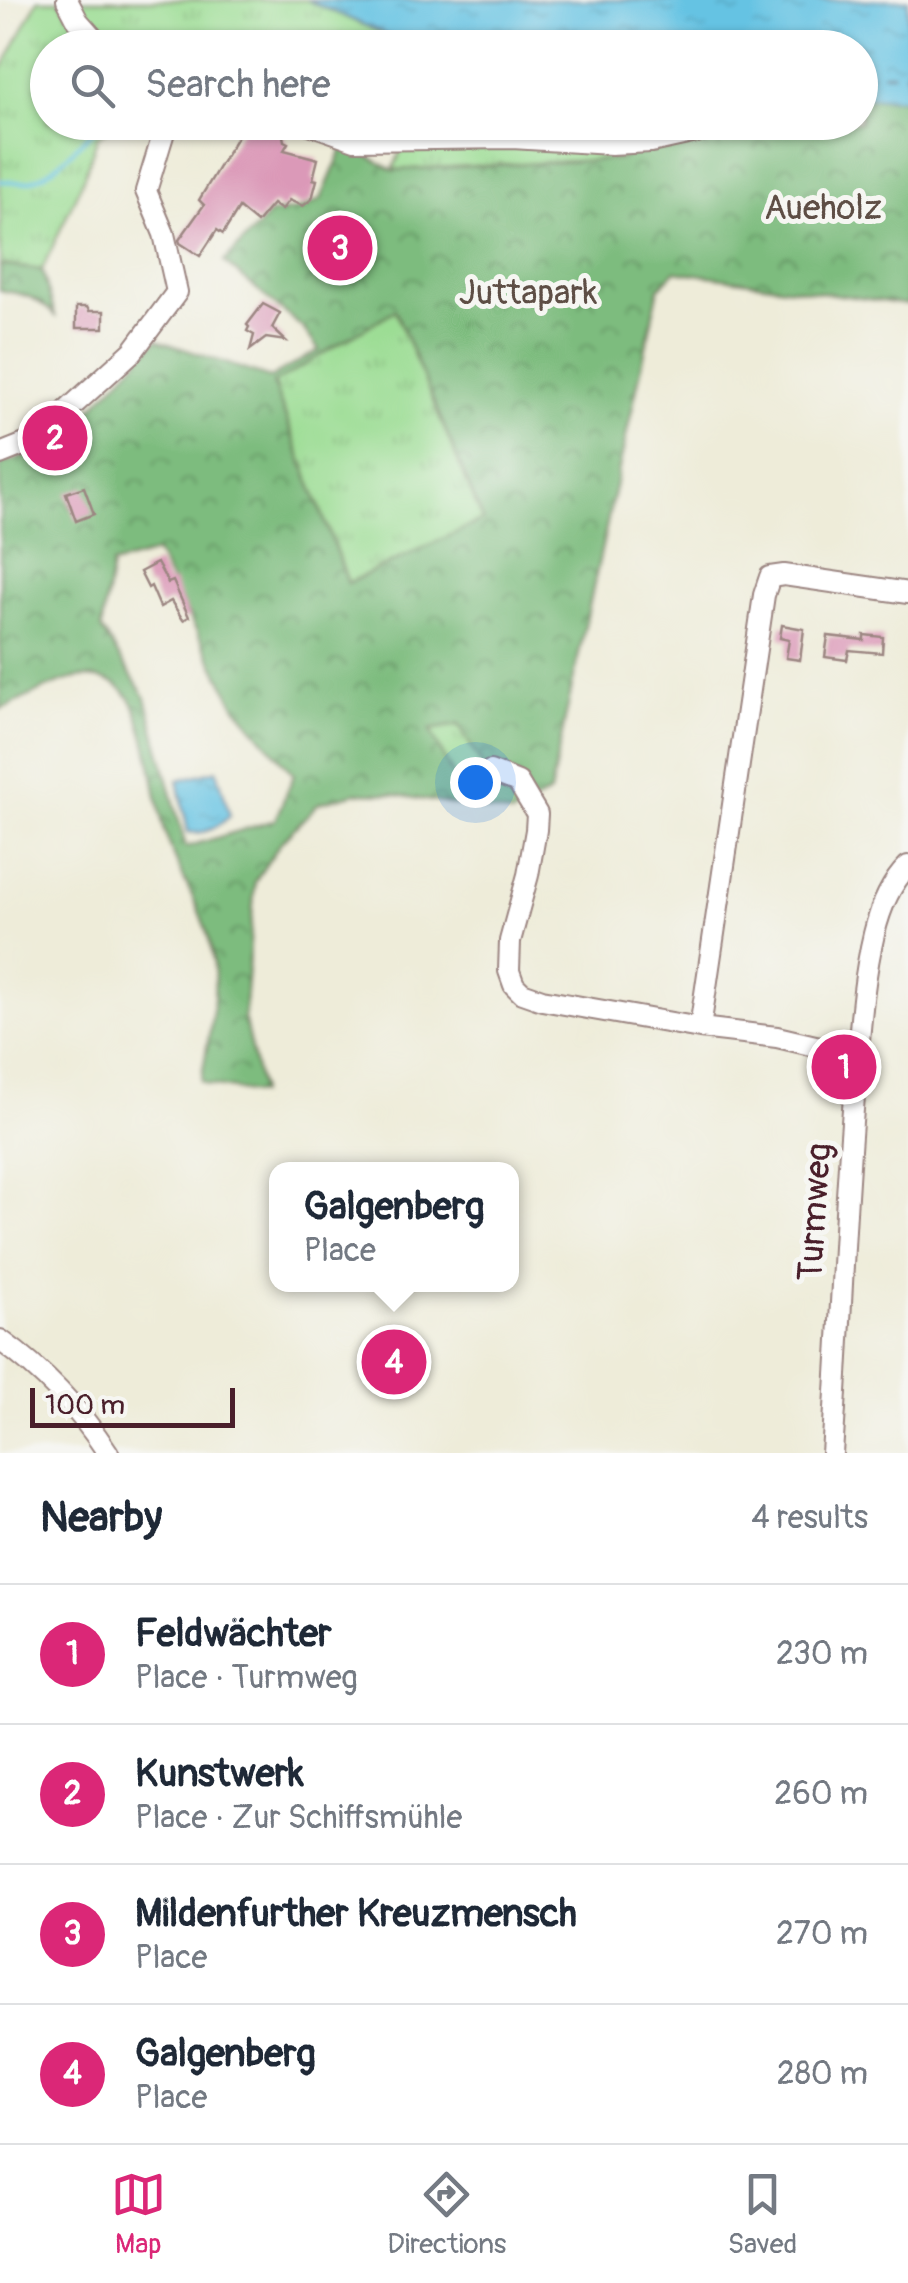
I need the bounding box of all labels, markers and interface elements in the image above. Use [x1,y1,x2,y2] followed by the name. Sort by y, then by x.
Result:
[30,30,878,140] search box
[65,58,120,113] icon: search
[145,61,331,109] text: Search here
[764,186,882,230] park label: Aueholz
[308,210,372,286] pin: 3
[459,271,598,315] park label: Juttapark
[22,400,88,476] pin: 2
[450,757,501,808] your location
[812,1030,876,1104] pin: 1
[788,1142,842,1282] street label: Turmweg
[269,1162,519,1292] popup
[304,1183,484,1231] text: Galgenberg
[304,1231,376,1271] text: Place
[362,1324,426,1400] pin: 4
[30,1383,235,1428] scale bar
[45,1388,125,1423] text: 100 m
[40,1492,162,1544] text: Nearby
[751,1498,868,1538] text: 4 results
[135,1610,332,1658] text: Feldwächter
[66,1634,79,1674] text: 1
[776,1634,868,1674] text: 230 m
[135,1658,358,1698] text: Place · Turmweg
[135,1750,304,1798] text: Kunstwerk
[64,1774,81,1814] text: 2
[774,1774,868,1814] text: 260 m
[135,1798,462,1838] text: Place · Zur Schiffsmühle
[135,1890,577,1938] text: Mildenfurther Kreuzmensch
[64,1914,81,1954] text: 3
[776,1914,868,1954] text: 270 m
[135,1938,207,1978] text: Place
[135,2030,316,2078] text: Galgenberg
[63,2054,82,2094] text: 4
[777,2054,868,2094] text: 280 m
[135,2078,207,2118] text: Place
[111,2167,166,2262] tab: Map
[387,2167,506,2262] tab: Directions
[728,2167,797,2262] tab: Saved

